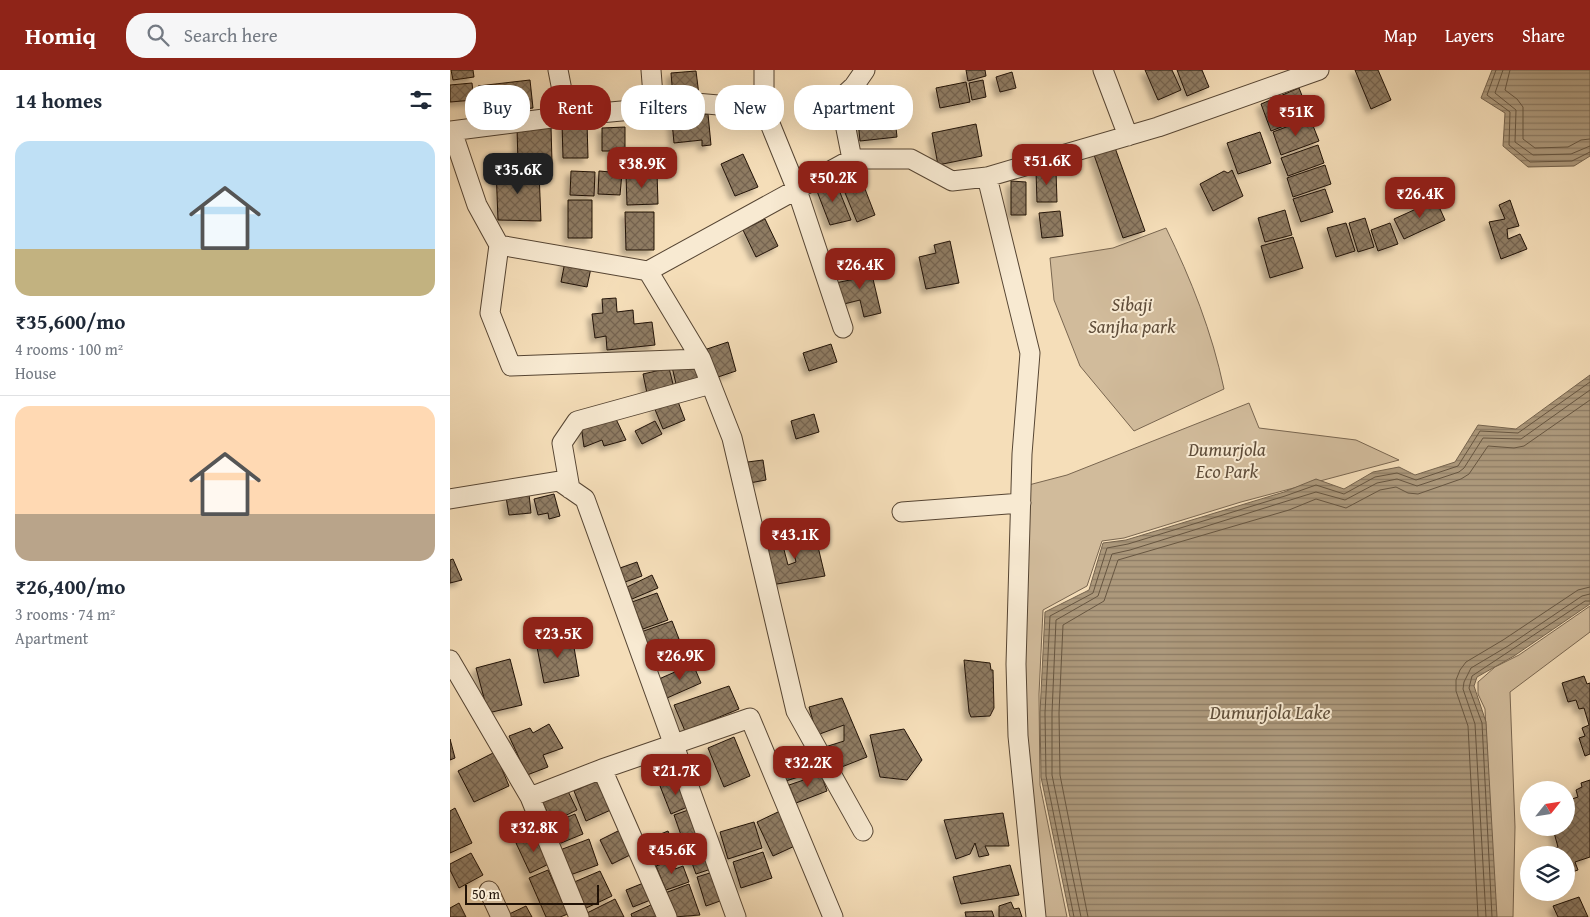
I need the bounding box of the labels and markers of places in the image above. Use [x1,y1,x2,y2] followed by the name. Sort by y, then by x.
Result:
[1266,94,1326,137] pin: ₹51K
[1006,144,1088,186] pin: ₹51.6K
[601,146,683,189] pin: ₹38.9K
[477,152,559,195] pin: ₹35.6K
[792,160,874,203] pin: ₹50.2K
[1379,176,1461,219] pin: ₹26.4K
[819,248,901,290] pin: ₹26.4K
[754,518,836,560] pin: ₹43.1K
[517,616,599,659] pin: ₹23.5K
[639,638,721,681] pin: ₹26.9K
[767,746,849,788] pin: ₹32.2K
[635,754,717,796] pin: ₹21.7K
[493,810,575,853] pin: ₹32.8K
[631,832,713,875] pin: ₹45.6K

